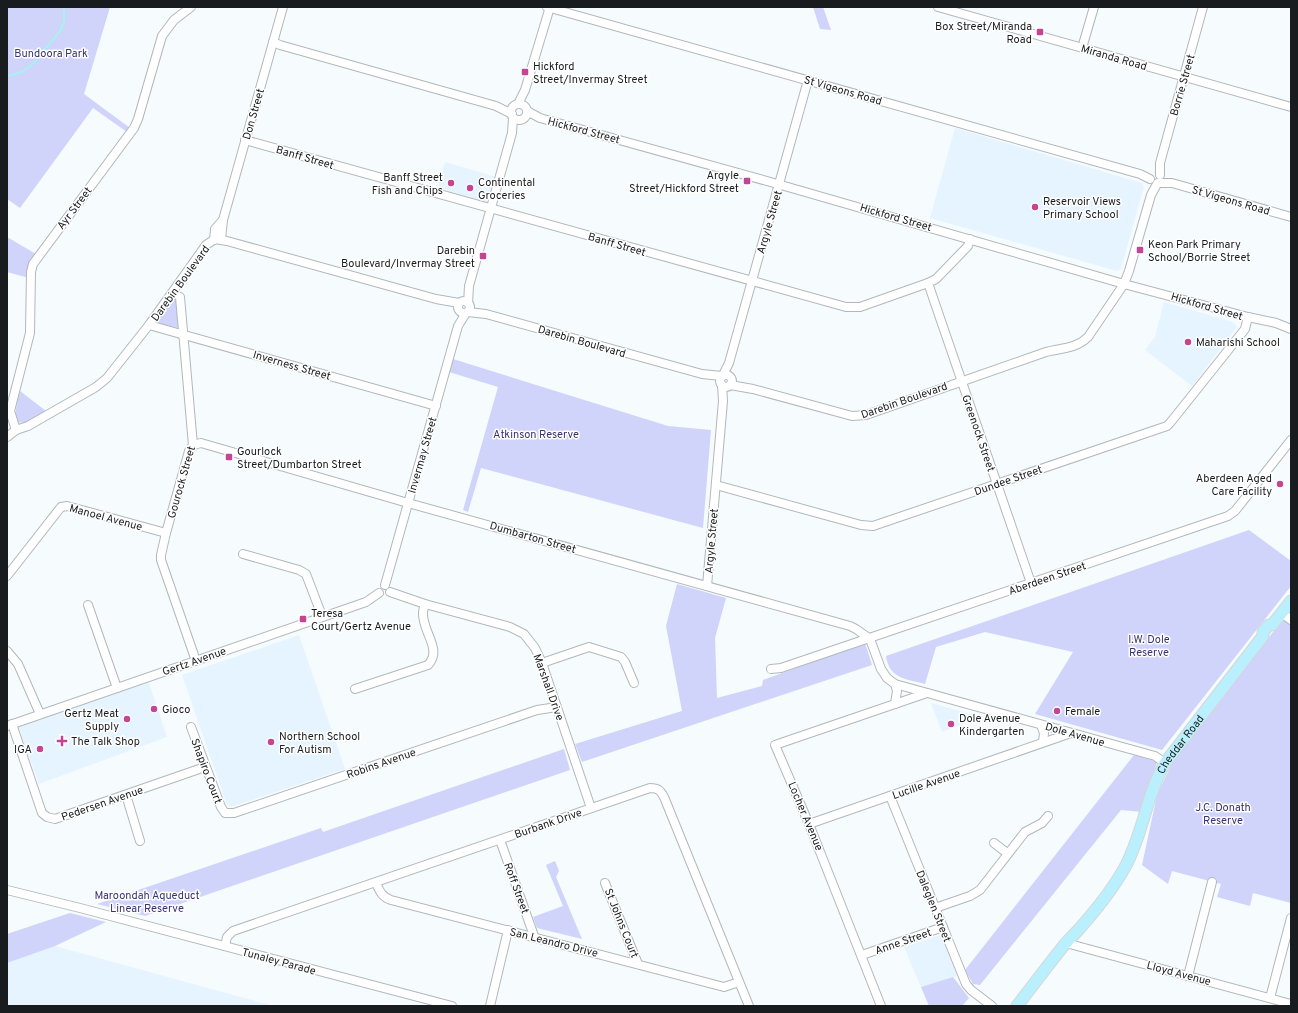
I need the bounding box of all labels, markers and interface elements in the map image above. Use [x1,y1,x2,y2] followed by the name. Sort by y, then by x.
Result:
[935,20,1032,47] place label: Box Street/Miranda Road
[1035,27,1045,37] marker: Box Street/Miranda Road
[1079,42,1148,74] street label: Miranda Road
[14,47,88,61] park label: Bundoora Park
[1167,53,1198,118] street label: Borrie Street
[533,60,648,87] place label: Hickford Street/Invermay Street
[520,67,530,77] marker: Hickford Street/Invermay Street
[802,73,883,109] street label: St Vigeons Road
[240,87,268,141] street label: Don Street
[546,115,621,147] street label: Hickford Street
[274,143,335,173] street label: Banff Street
[629,169,739,196] place label: Argyle Street/Hickford Street
[372,171,443,198] place label: Banff Street Fish and Chips
[478,176,535,203] place label: Continental Groceries
[742,176,752,186] marker: Argyle Street/Hickford Street
[446,178,456,188] marker: Banff Street Fish and Chips
[465,183,475,193] marker: Continental Groceries
[1190,183,1271,219] street label: St Vigeons Road
[54,184,95,233] street label: Ayr Street
[754,189,786,256] street label: Argyle Street
[1043,195,1121,222] place label: Reservoir Views Primary School
[858,201,933,235] street label: Hickford Street
[1030,202,1040,212] marker: Reservoir Views Primary School
[586,230,647,260] street label: Banff Street
[1148,238,1250,265] place label: Keon Park Primary School/Borrie Street
[148,243,213,324] street label: Darebin Boulevard
[341,244,475,271] place label: Darebin Boulevard/Invermay Street
[1135,245,1145,255] marker: Keon Park Primary School/Borrie Street
[478,251,488,261] marker: Darebin Boulevard/Invermay Street
[1169,290,1244,324] street label: Hickford Street
[536,323,627,361] street label: Darebin Boulevard
[1196,336,1280,350] place label: Maharishi School
[1183,337,1193,347] marker: Maharishi School
[251,348,332,384] street label: Inverness Street
[859,380,949,422] street label: Darebin Boulevard
[958,393,998,474] street label: Greenock Street
[405,415,441,495] street label: Invermay Street
[493,428,579,442] park label: Atkinson Reserve
[165,445,199,520] street label: Gourock Street
[237,445,362,472] place label: Gourlock Street/Dumbarton Street
[224,452,234,462] marker: Gourlock Street/Dumbarton Street
[972,463,1044,499] street label: Dundee Street
[1196,472,1272,499] place label: Aberdeen Aged Care Facility
[1275,479,1285,489] marker: Aberdeen Aged Care Facility
[68,502,144,534] street label: Manoel Avenue
[702,508,722,574] street label: Argyle Street
[488,519,577,557] street label: Dumbarton Street
[1007,559,1088,599] street label: Aberdeen Street
[311,607,411,634] place label: Teresa Court/Gertz Avenue
[298,614,308,624] marker: Teresa Court/Gertz Avenue
[1128,633,1170,660] park label: I.W. Dole Reserve
[161,644,228,679] street label: Gertz Avenue
[529,652,567,723] street label: Marshall Drive
[162,703,190,717] place label: Gioco
[149,704,159,714] marker: Gioco
[1065,705,1100,719] place label: Female
[1052,706,1062,716] marker: Female
[64,707,119,734] place label: Gertz Meat Supply
[959,712,1025,739] place label: Dole Avenue Kindergarten
[1154,712,1208,776] street label: Cheddar Road
[122,714,132,724] marker: Gertz Meat Supply
[946,719,956,729] marker: Dole Avenue Kindergarten
[1043,720,1106,750] street label: Dole Avenue
[279,730,360,757] place label: Northern School For Autism
[56,735,68,747] marker: The Talk Shop
[71,735,140,749] place label: The Talk Shop
[187,737,225,806] street label: Shapiro Court
[266,737,276,747] marker: Northern School For Autism
[14,743,32,757] place label: IGA
[35,744,45,754] marker: IGA
[345,746,418,782] street label: Robins Avenue
[890,767,962,803] street label: Lucille Avenue
[784,780,826,853] street label: Locher Avenue
[60,783,145,825] street label: Pedersen Avenue
[1195,801,1251,828] park label: J.C. Donath Reserve
[513,806,584,842] street label: Burbank Drive
[500,861,532,916] street label: Roff Street
[912,868,954,944] street label: Daleglen Street
[601,887,641,960] street label: St Johns Court
[94,889,200,916] park label: Maroondah Aqueduct Linear Reserve
[508,925,599,961] street label: San Leandro Drive
[873,926,933,958] street label: Anne Street
[240,945,317,979] street label: Tunaley Parade
[1145,959,1212,989] street label: Lloyd Avenue

